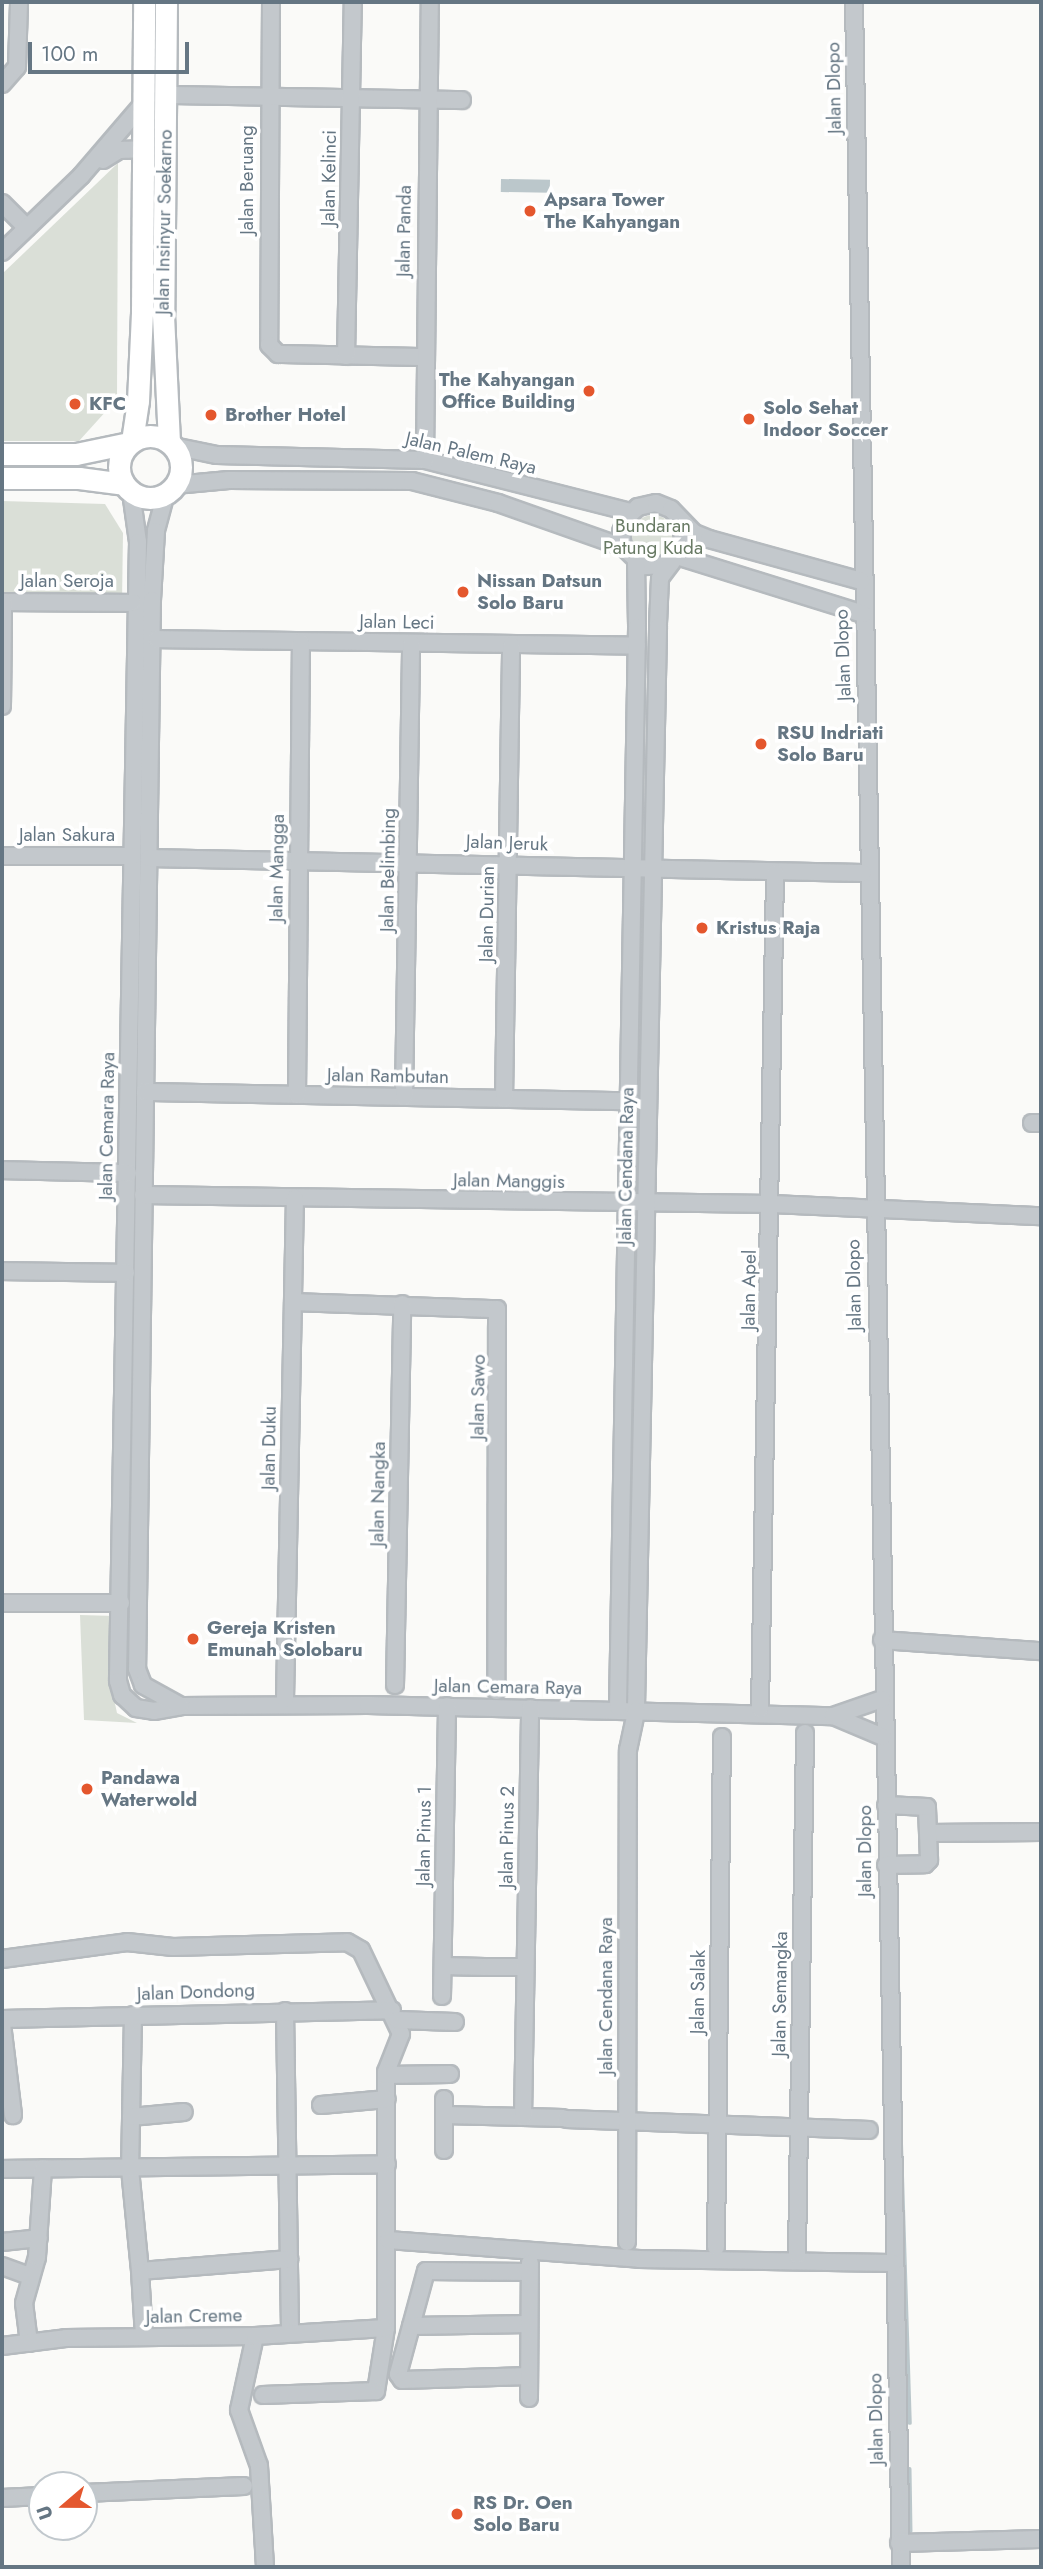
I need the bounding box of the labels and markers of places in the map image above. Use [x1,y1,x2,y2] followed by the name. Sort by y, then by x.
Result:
[544,189,680,233] place label: Apsara Tower The Kahyangan
[522,203,538,219] marker: Apsara Tower The Kahyangan
[439,369,575,413] place label: The Kahyangan Office Building
[581,383,597,399] marker: The Kahyangan Office Building
[89,393,126,415] place label: KFC
[67,396,83,412] marker: KFC
[763,397,888,441] place label: Solo Sehat Indoor Soccer
[225,404,346,426] place label: Brother Hotel
[203,407,219,423] marker: Brother Hotel
[741,411,757,427] marker: Solo Sehat Indoor Soccer
[477,570,602,614] place label: Nissan Datsun Solo Baru
[455,584,471,600] marker: Nissan Datsun Solo Baru
[777,722,883,766] place label: RSU Indriati Solo Baru
[751,734,771,754] marker: RSU Indriati Solo Baru
[716,917,820,939] place label: Kristus Raja
[694,920,710,936] marker: Kristus Raja
[207,1617,363,1661] place label: Gereja Kristen Emunah Solobaru
[185,1631,201,1647] marker: Gereja Kristen Emunah Solobaru
[101,1767,197,1811] place label: Pandawa Waterwold
[79,1781,95,1797] marker: Pandawa Waterwold
[473,2492,573,2536] place label: RS Dr. Oen Solo Baru
[447,2504,467,2524] marker: RS Dr. Oen Solo Baru

